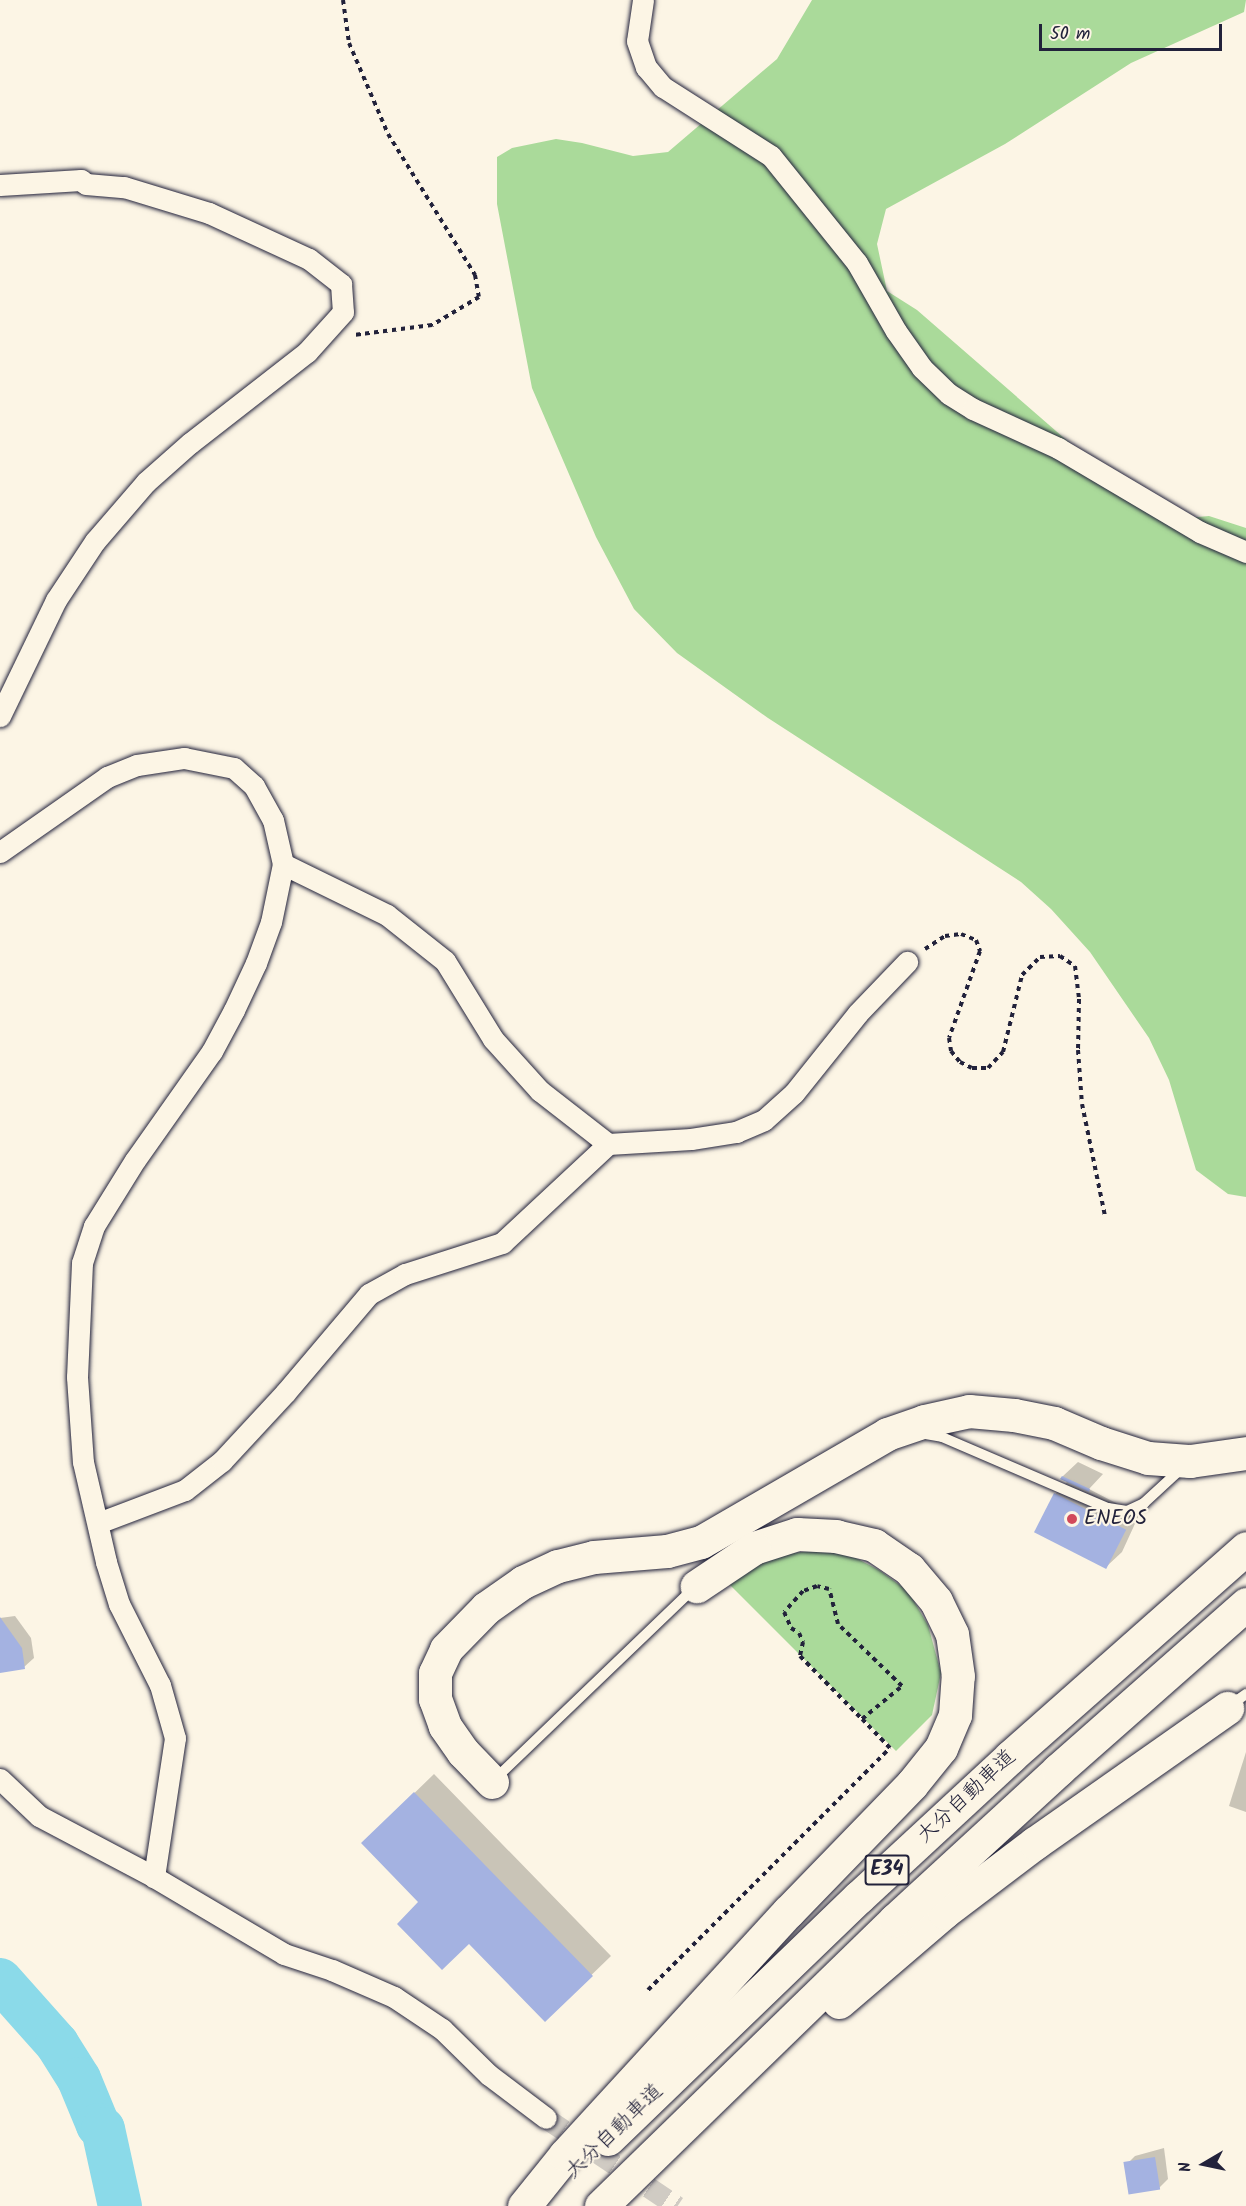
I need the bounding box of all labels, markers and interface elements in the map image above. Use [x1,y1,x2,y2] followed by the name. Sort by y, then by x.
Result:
[1042,12,1225,50] scale bar
[1050,20,1090,49] text: 50 m
[1084,1506,1147,1532] place label: ENEOS
[1065,1512,1079,1526] marker: ENEOS
[912,1745,1022,1849] street label: 大分自動車道
[864,1853,910,1887] road number: E34
[561,2079,669,2185] street label: 大分自動車道
[1174,2134,1234,2194] north arrow
[1173,2160,1199,2174] text: N

